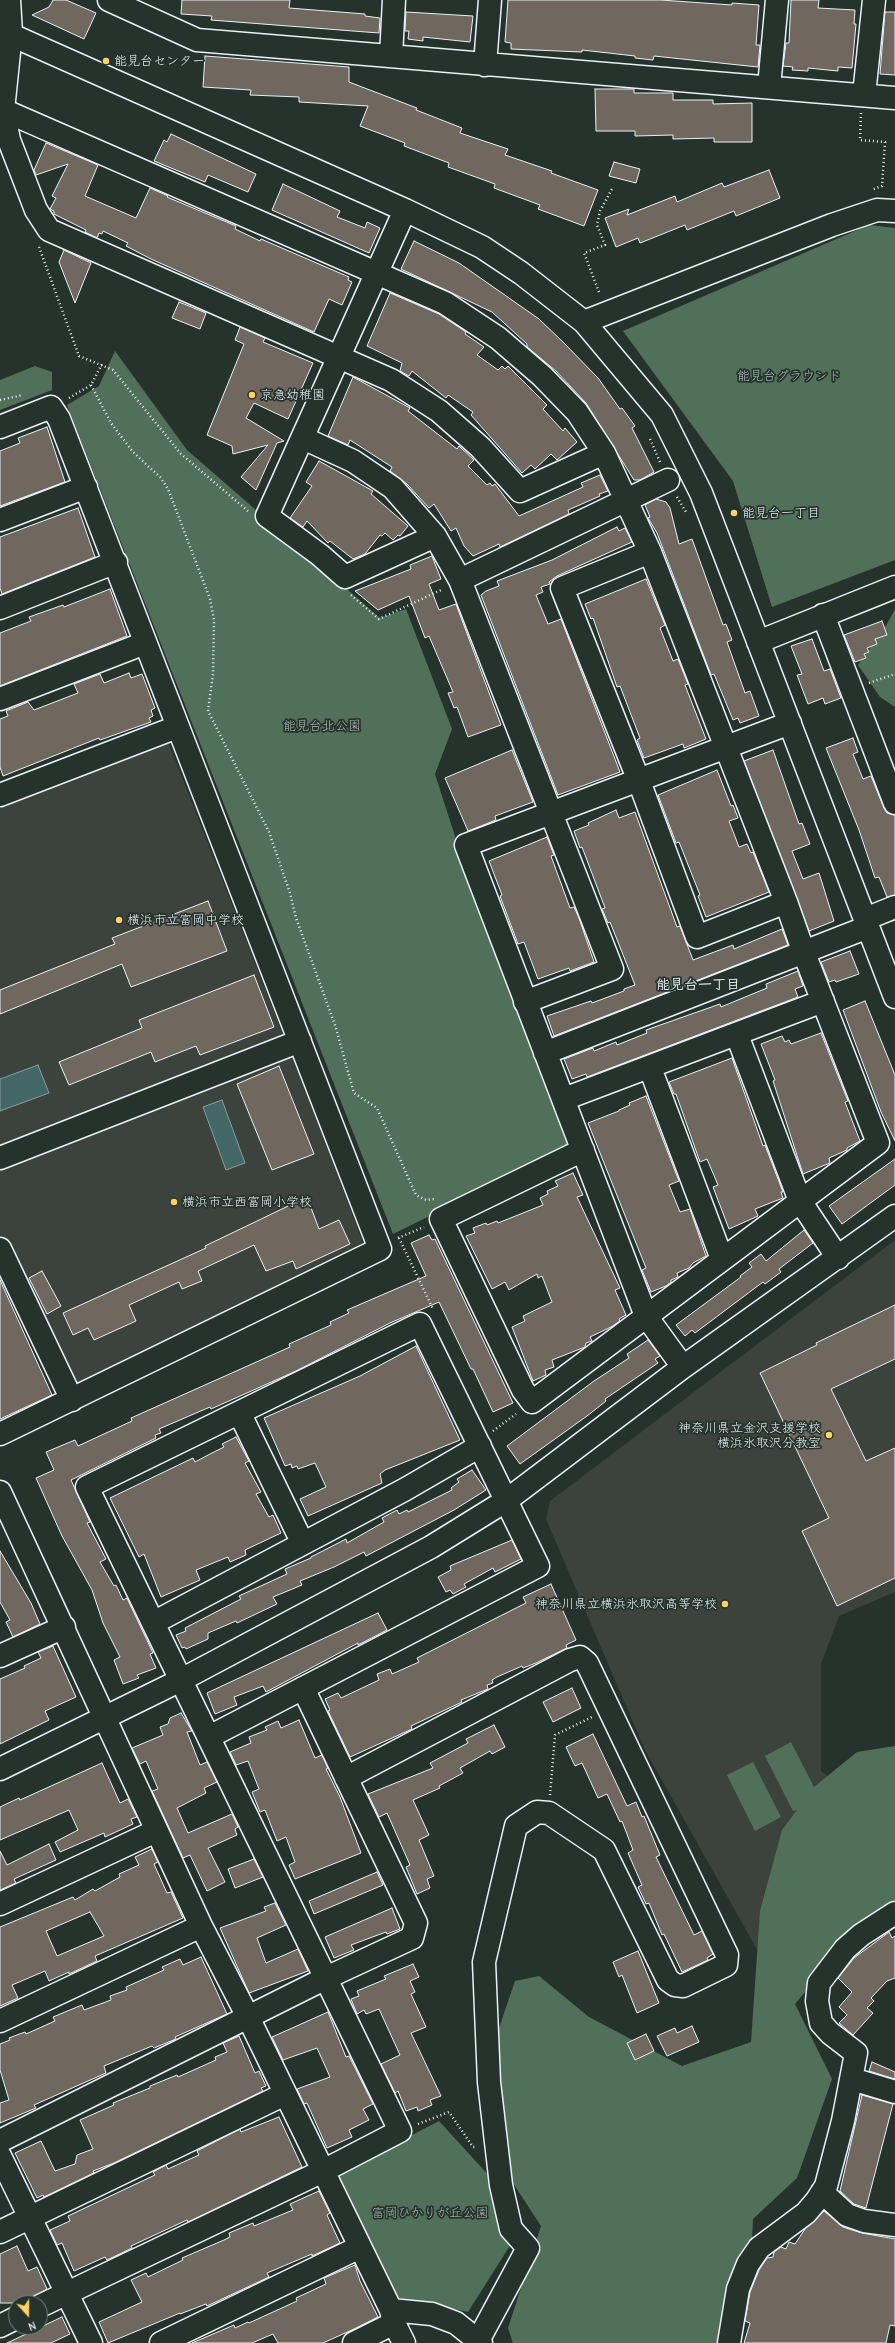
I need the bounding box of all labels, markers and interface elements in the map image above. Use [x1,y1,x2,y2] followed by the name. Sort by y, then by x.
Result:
[114,53,205,69] place label: 能見台センター
[101,56,111,66] marker: 能見台センター
[737,368,841,384] park label: 能見台グラウンド
[260,387,325,403] place label: 京急幼稚園
[247,390,257,400] marker: 京急幼稚園
[742,505,820,521] place label: 能見台一丁目
[729,508,739,518] marker: 能見台一丁目
[283,718,361,734] park label: 能見台北公園
[127,912,244,928] place label: 横浜市立富岡中学校
[114,915,124,925] marker: 横浜市立富岡中学校
[656,977,740,993] district label: 能見台一丁目
[182,1194,312,1210] place label: 横浜市立西富岡小学校
[169,1197,179,1207] marker: 横浜市立西富岡小学校
[678,1420,821,1451] place label: 神奈川県立金沢支援学校 横浜氷取沢分教室
[824,1430,834,1440] marker: 神奈川県立金沢支援学校 横浜氷取沢分教室
[535,1596,717,1612] place label: 神奈川県立横浜氷取沢高等学校
[720,1599,730,1609] marker: 神奈川県立横浜氷取沢高等学校
[372,2205,488,2221] park label: 富岡ひかりが丘公園
[8,2295,48,2335] north arrow
[26,2318,38,2333] text: N

